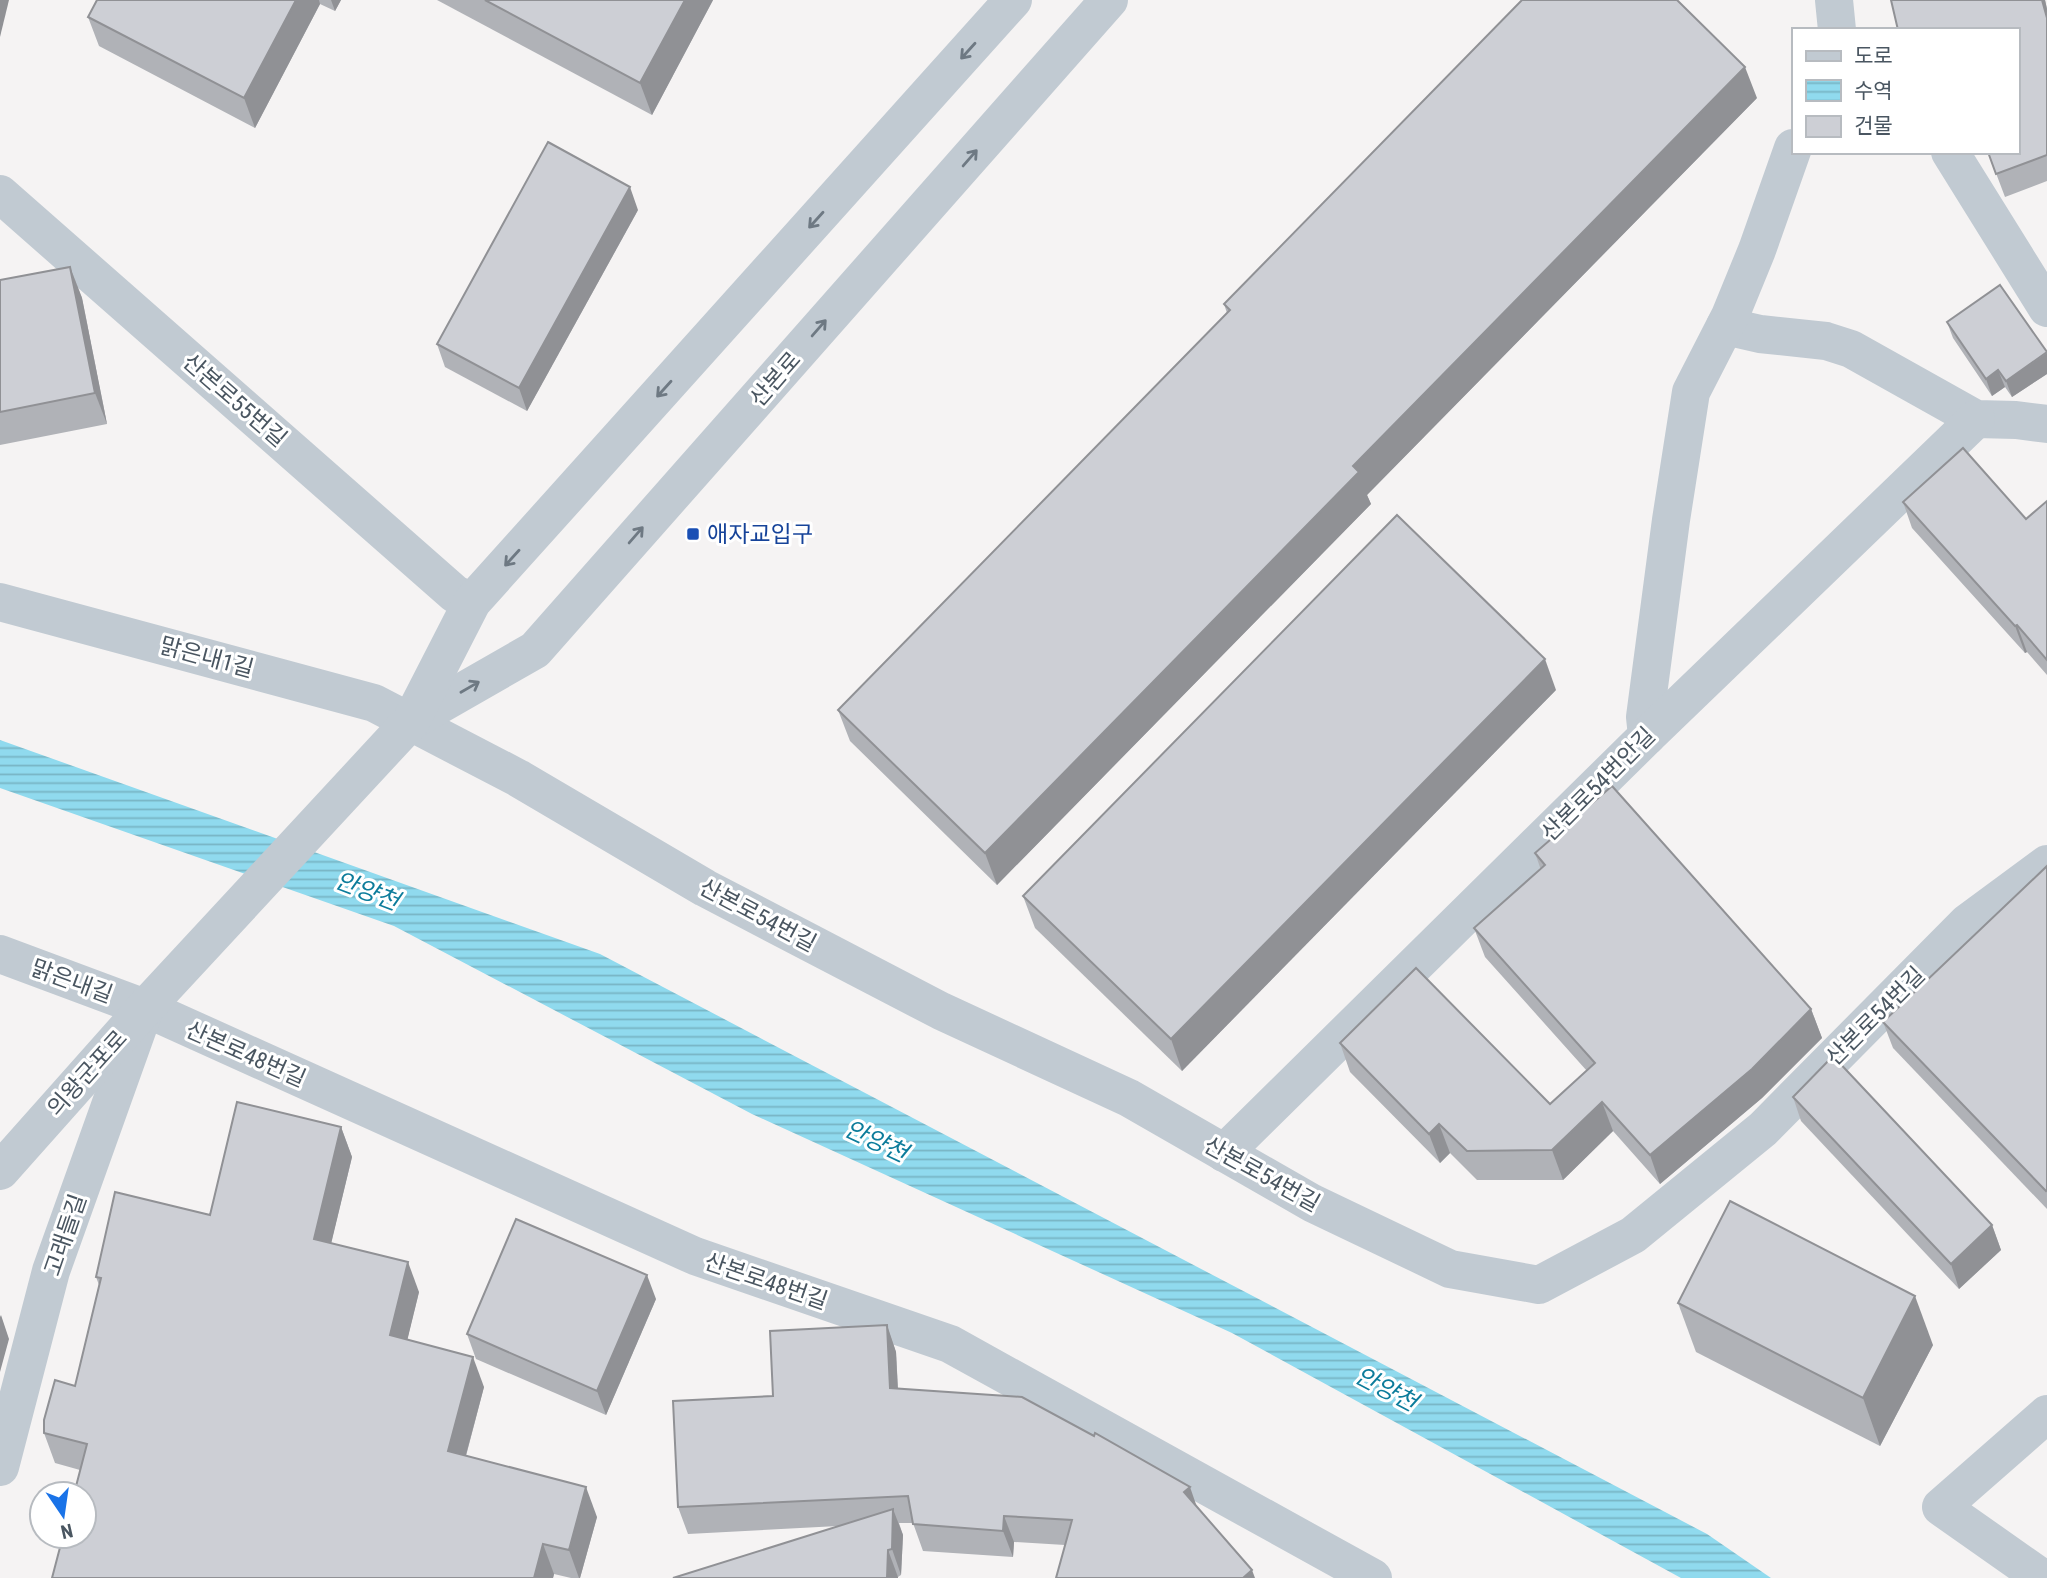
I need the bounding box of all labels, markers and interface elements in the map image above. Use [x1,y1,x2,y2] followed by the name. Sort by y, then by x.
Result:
[1792,28,2019,154] legend
[960,42,976,60] one-way arrow
[1854,44,1893,68] text: 도로
[1854,79,1893,103] text: 수역
[1854,114,1893,138] text: 건물
[962,149,978,167] one-way arrow
[808,211,824,229] one-way arrow
[811,319,827,337] one-way arrow
[744,347,806,412] street label: 산본로
[177,348,292,453] street label: 산본로55번길
[656,380,672,398] one-way arrow
[707,521,813,548] place label: 애자교입구
[685,526,701,542] marker: 애자교입구
[628,527,644,545] one-way arrow
[503,549,520,566] one-way arrow
[157,632,257,683] street label: 맑은내1길
[460,680,480,694] one-way arrow
[1536,722,1661,847] street label: 산본로54번안길
[331,866,406,917] water label: 안양천
[695,873,821,958] street label: 산본로54번길
[27,954,116,1009] street label: 맑은내길
[1820,961,1930,1071] street label: 산본로54번길
[182,1016,310,1093] street label: 산본로48번길
[42,1025,133,1122] street label: 의왕군포로
[840,1114,915,1169] water label: 안양천
[1199,1131,1325,1217] street label: 산본로54번길
[39,1191,92,1280] street label: 고래들길
[701,1248,831,1315] street label: 산본로48번길
[1350,1361,1424,1418] water label: 안양천
[28,1480,98,1550] north arrow
[58,1519,75,1544] text: N

